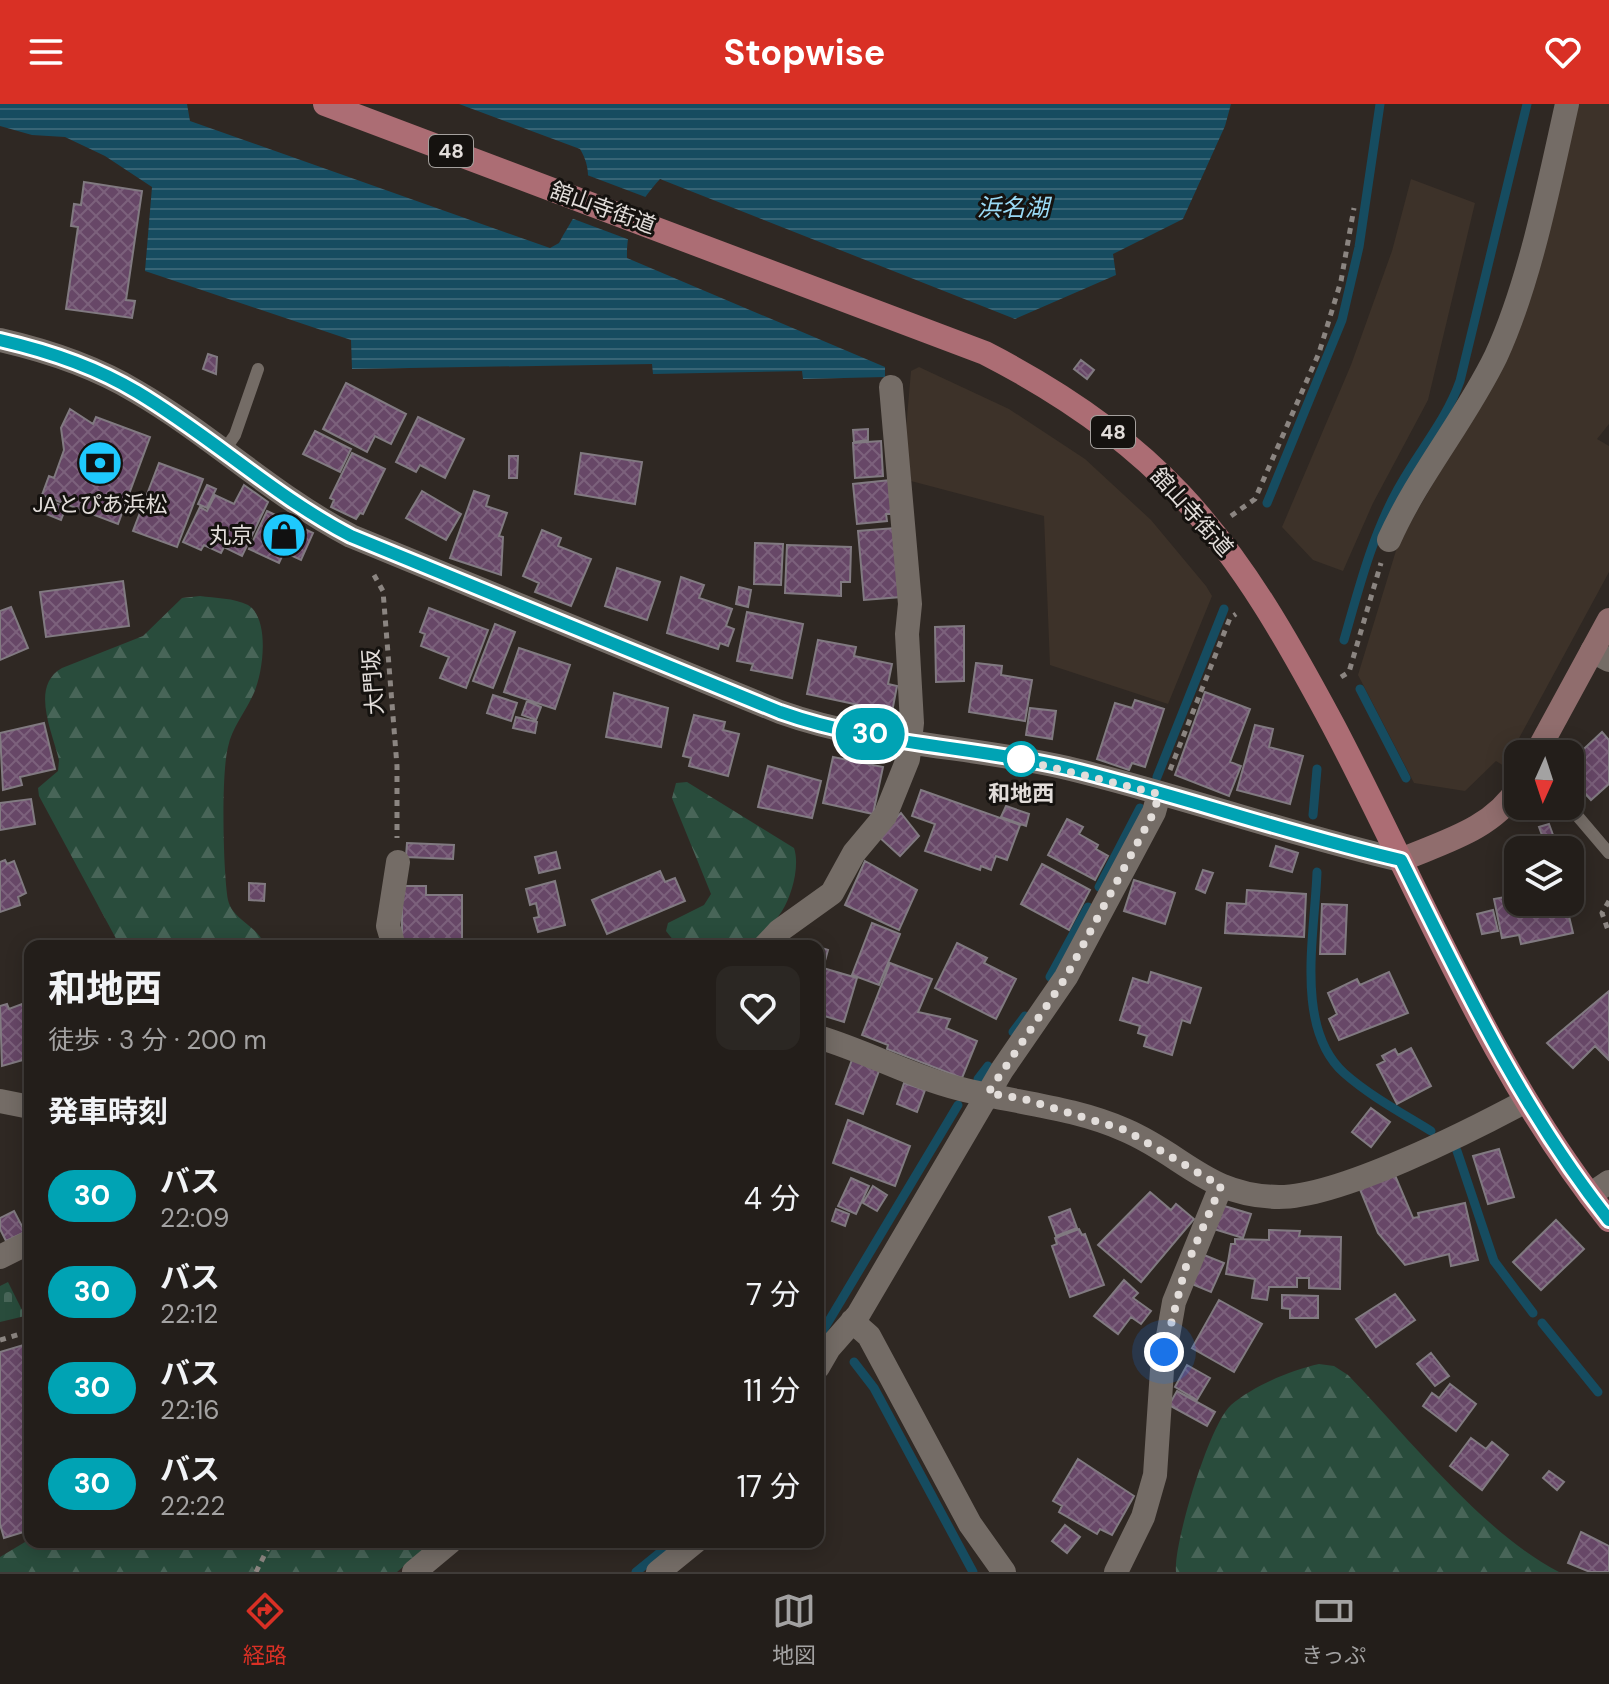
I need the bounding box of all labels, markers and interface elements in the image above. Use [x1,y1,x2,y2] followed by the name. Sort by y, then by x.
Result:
[724,29,886,76] text: Stopwise
[24,30,68,74] icon: menu
[1541,30,1585,74] icon: heart
[429,135,473,167] road number: 48
[546,176,660,240] street label: 舘山寺街道
[977,192,1053,223] water label: 浜名湖
[1091,416,1135,448] road number: 48
[76,439,124,487] bank icon: JAとぴあ浜松
[1144,461,1240,563] street label: 舘山寺街道
[33,490,167,519] place label: JAとぴあ浜松
[260,511,308,559] shop icon: 丸京
[209,521,253,550] place label: 丸京
[356,648,390,716] street label: 大門坂
[834,708,906,760] line badge: 30
[852,715,888,752] text: 30
[1504,740,1584,820] north arrow
[1504,740,1584,916] map controls
[1004,742,1038,776] marker: 和地西
[988,779,1054,808] place label: 和地西
[1504,836,1584,916] button: layers
[48,964,162,1014] text: 和地西
[716,966,800,1050] button: heart
[48,1023,267,1057] text: 徒歩 · 3 分 · 200 m
[48,1092,168,1131] text: 発車時刻
[160,1162,220,1201] text: バス
[74,1177,110,1214] text: 30
[744,1179,800,1218] text: 4 分
[160,1201,229,1235] text: 22:09
[160,1258,220,1297] text: バス
[74,1273,110,1310] text: 30
[746,1275,800,1314] text: 7 分
[160,1297,218,1331] text: 22:12
[1144,1332,1184,1372] your location
[160,1354,220,1393] text: バス
[74,1369,110,1406] text: 30
[743,1371,800,1410] text: 11 分
[160,1393,220,1427] text: 22:16
[160,1450,220,1489] text: バス
[74,1465,110,1502] text: 30
[737,1467,800,1506] text: 17 分
[160,1489,225,1523] text: 22:22
[243,1589,287,1670] tab: 経路
[772,1589,816,1670] tab: 地図
[1301,1589,1366,1670] tab: きっぷ

